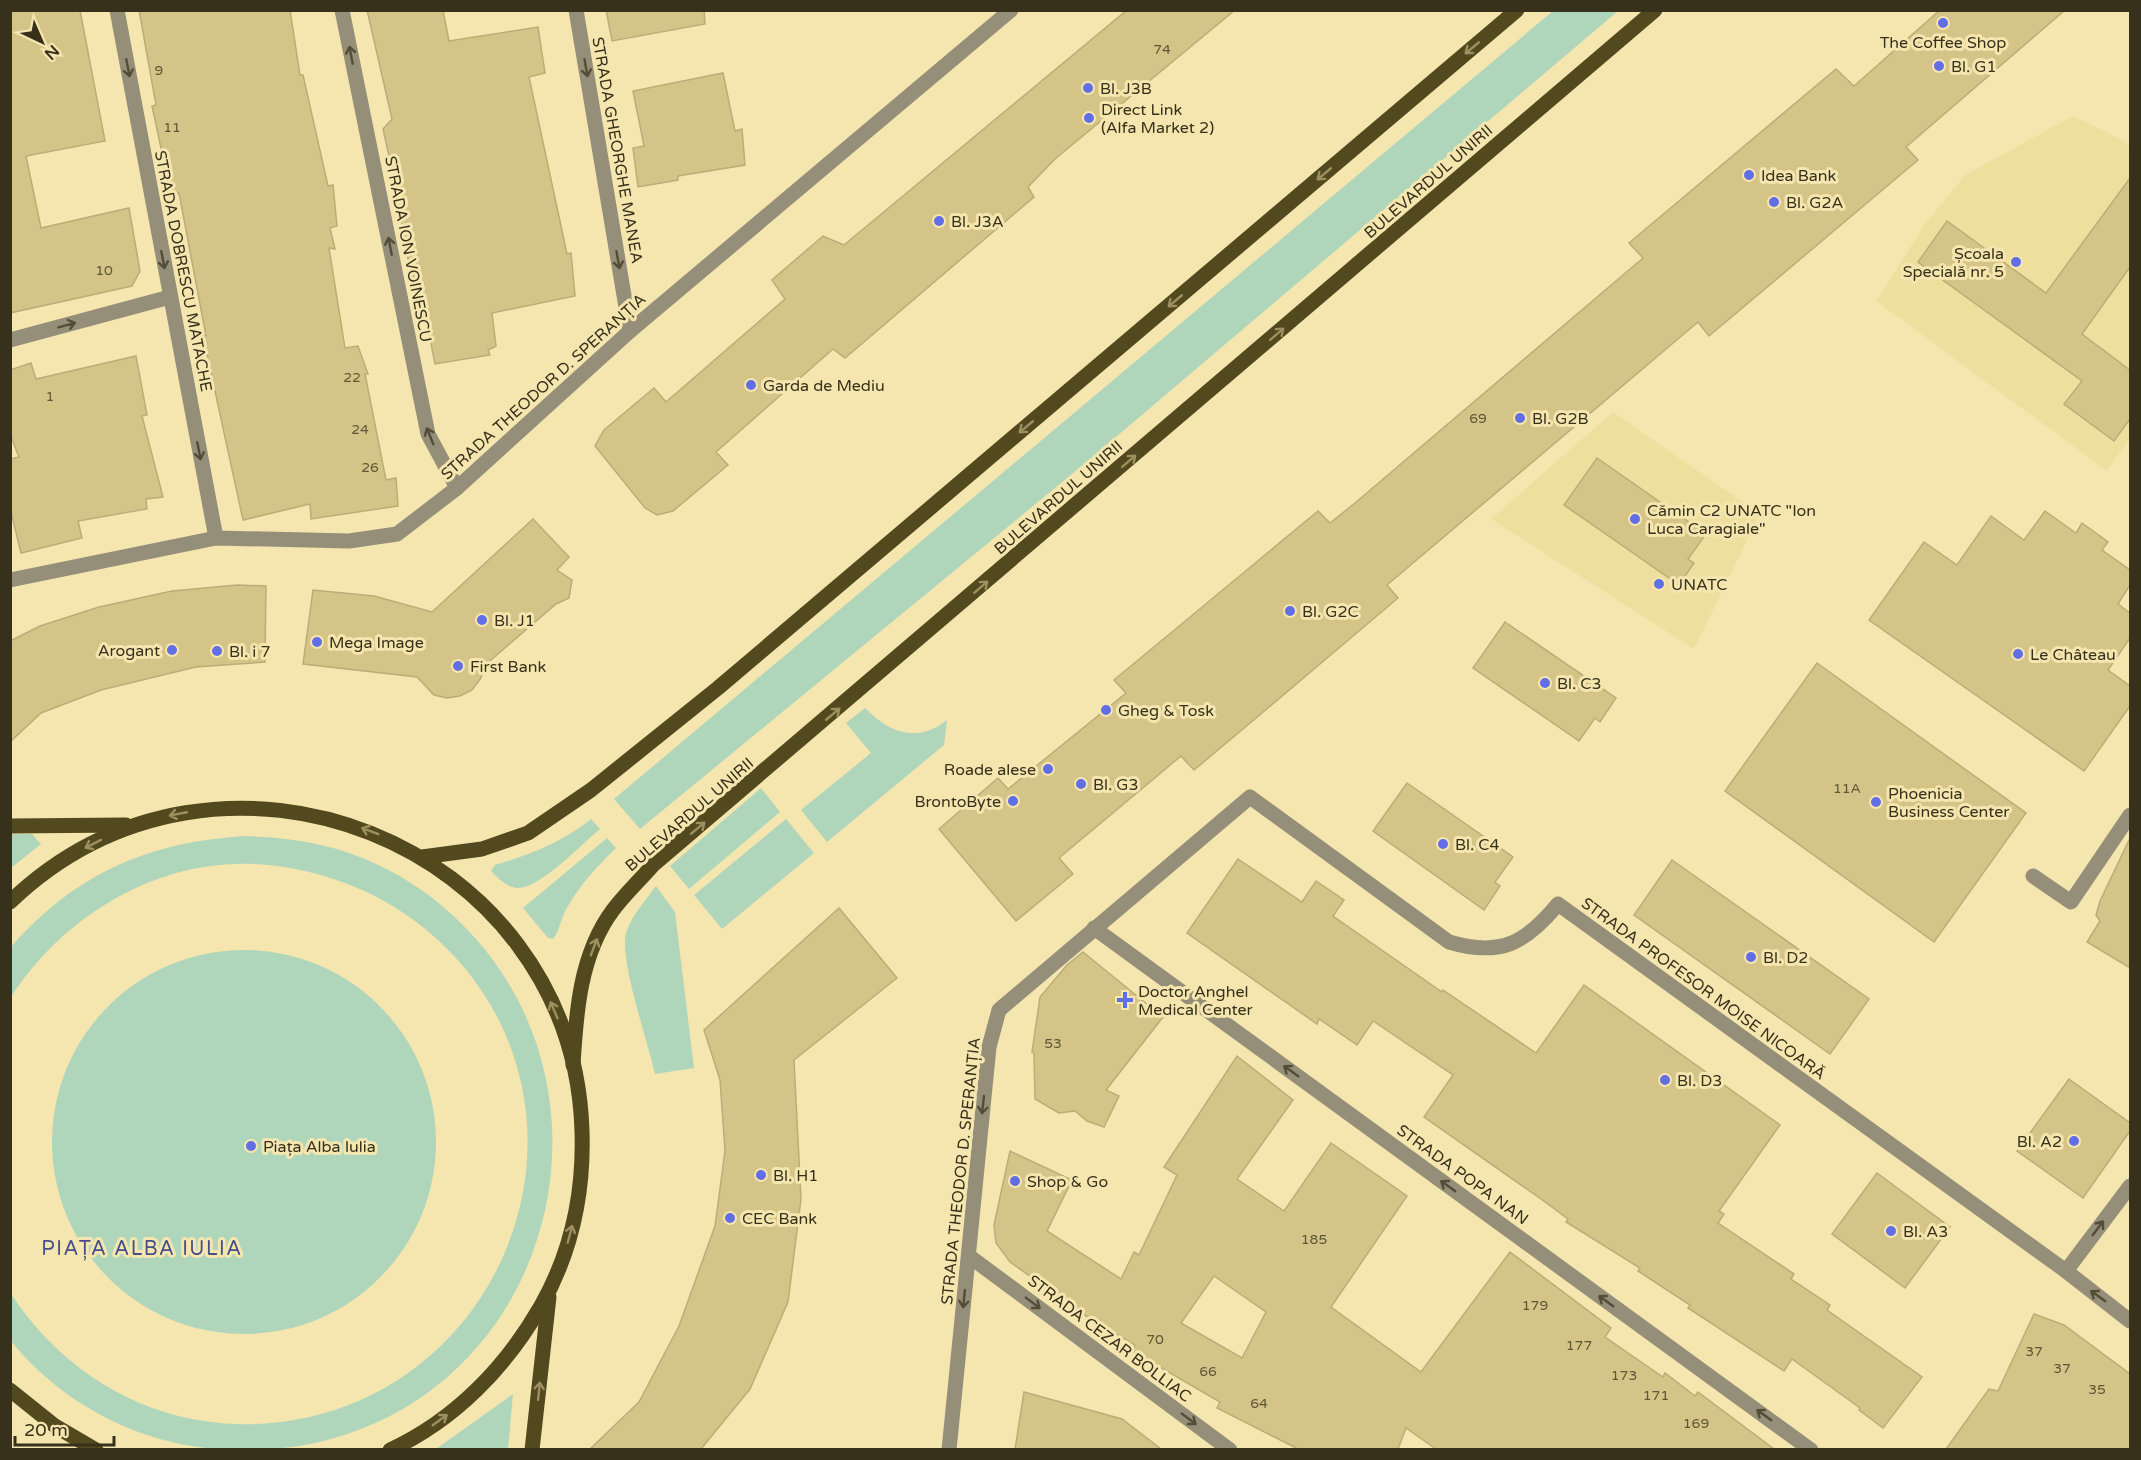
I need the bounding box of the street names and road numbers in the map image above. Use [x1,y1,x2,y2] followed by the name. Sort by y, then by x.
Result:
[587,35,647,265] street label: STRADA GHEORGHE MANEA
[1360,120,1497,243] street label: BULEVARDUL UNIRII
[150,149,216,394] street label: STRADA DOBRESCU MATACHE
[380,154,436,344] street label: STRADA ION VOINESCU
[437,289,650,484] street label: STRADA THEODOR D. SPERANȚIA
[990,436,1127,559] street label: BULEVARDUL UNIRII
[621,753,758,876] street label: BULEVARDUL UNIRII
[1577,893,1830,1084] street label: STRADA PROFESOR MOISE NICOARĂ
[937,1036,985,1306] street label: STRADA THEODOR D. SPERANȚIA
[1393,1120,1532,1229] street label: STRADA POPA NAN
[1024,1271,1195,1407] street label: STRADA CEZAR BOLLIAC

